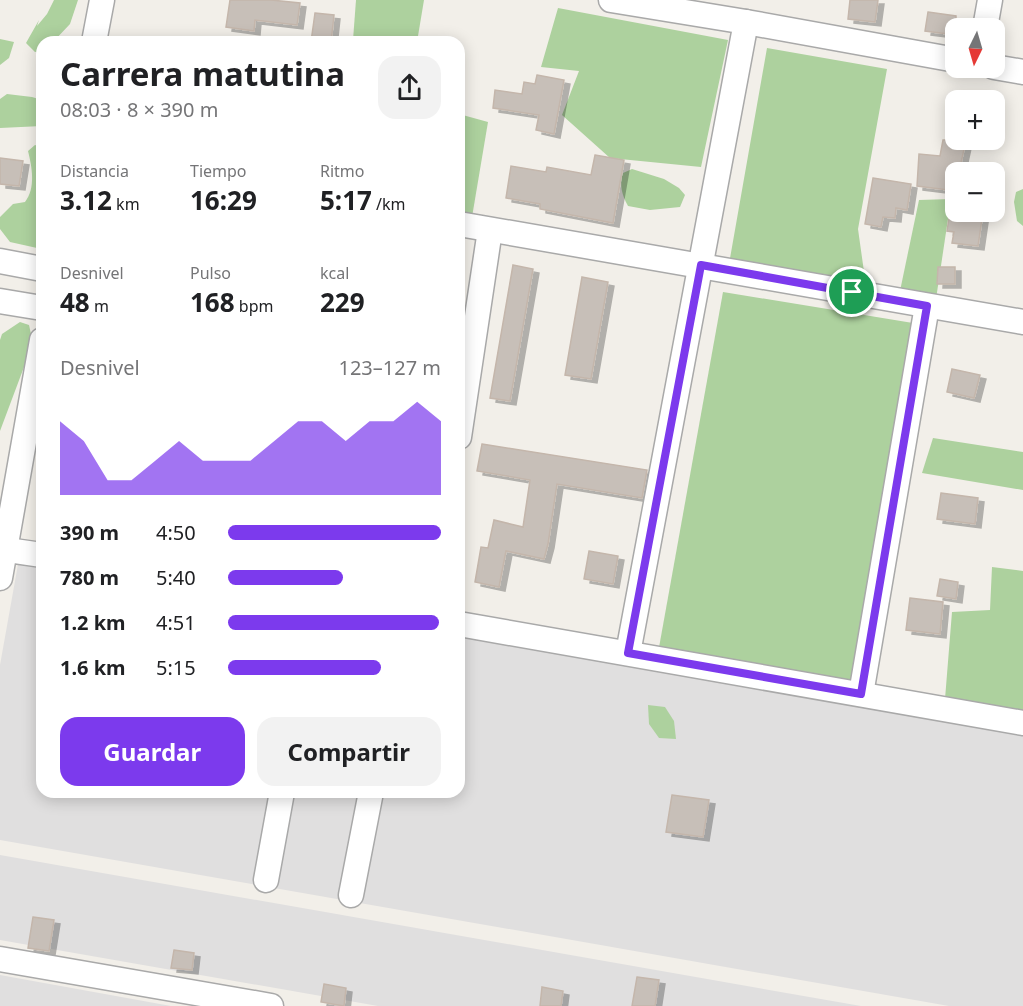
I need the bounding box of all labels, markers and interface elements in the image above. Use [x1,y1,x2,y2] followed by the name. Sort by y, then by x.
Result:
[945,18,1005,78] north arrow
[945,18,1005,222] map controls
[60,51,345,96] text: Carrera matutina
[378,56,441,119] button: share
[945,90,1005,150] button: +
[60,96,218,123] text: 08:03 · 8 × 390 m
[60,160,129,182] text: Distancia
[190,160,247,182] text: Tiempo
[320,160,365,182] text: Ritmo
[945,162,1005,222] button: −
[60,182,112,218] text: 3.12
[190,182,257,218] text: 16:29
[320,182,372,218] text: 5:17
[112,193,140,215] text: km
[372,193,406,215] text: /km
[60,262,124,284] text: Desnivel
[190,262,231,284] text: Pulso
[320,262,349,284] text: kcal
[826,266,877,317] pin
[835,275,868,308] icon: arrive
[60,284,90,320] text: 48
[190,284,235,320] text: 168
[320,284,365,320] text: 229
[90,295,109,317] text: m
[235,295,273,317] text: bpm
[60,354,140,381] text: Desnivel
[338,354,441,381] text: 123–127 m
[60,519,119,546] text: 390 m
[156,519,196,546] text: 4:50
[60,564,119,591] text: 780 m
[156,564,196,591] text: 5:40
[60,609,126,636] text: 1.2 km
[156,609,196,636] text: 4:51
[60,654,126,681] text: 1.6 km
[156,654,196,681] text: 5:15
[60,717,245,786] button: Guardar
[257,717,441,786] button: Compartir

